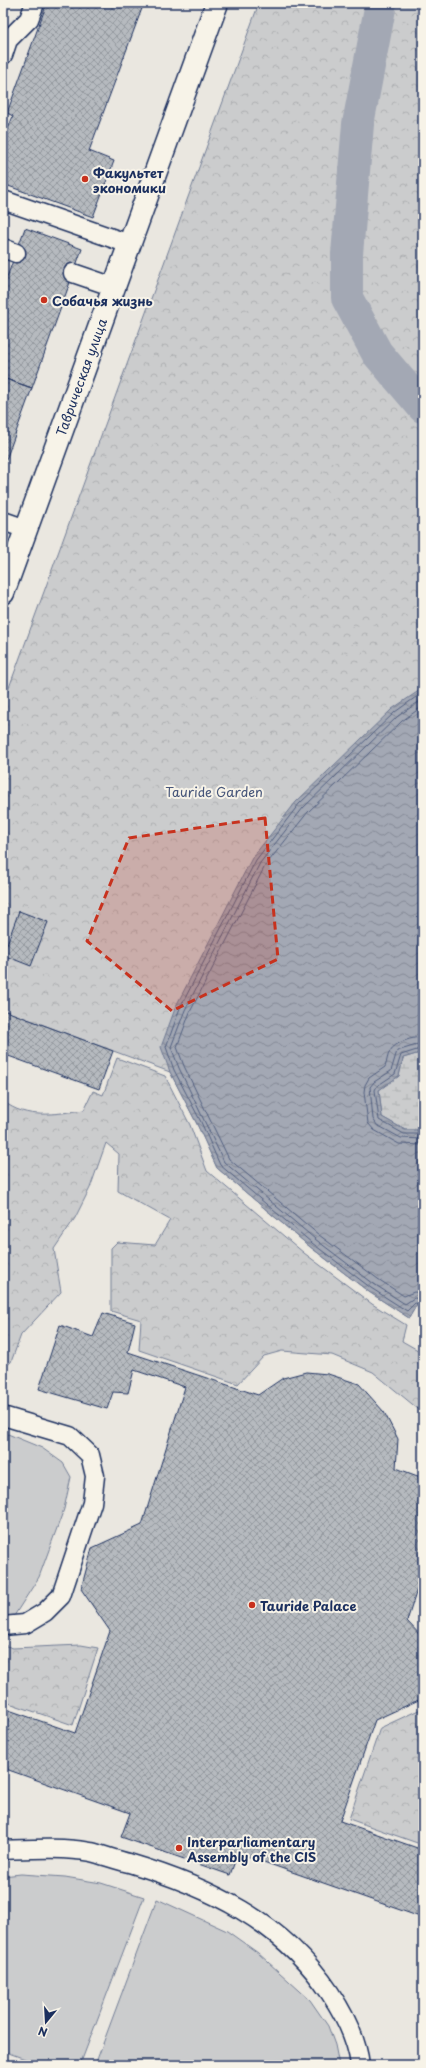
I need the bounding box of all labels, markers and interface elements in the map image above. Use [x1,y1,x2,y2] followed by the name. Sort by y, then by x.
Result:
[93,163,166,197] place label: Факультет экономики
[80,174,90,184] marker: Факультет экономики
[52,291,153,310] place label: Собачья жизнь
[39,295,49,305] marker: Собачья жизнь
[51,315,111,439] street label: Таврическая улица
[165,782,263,801] park label: Tauride Garden
[260,1596,356,1615] place label: Tauride Palace
[247,1600,257,1610] marker: Tauride Palace
[186,1832,316,1866] place label: Interparliamentary Assembly of the CIS
[174,1843,184,1853] marker: Interparliamentary Assembly of the CIS
[26,2002,66,2042] north arrow
[36,2022,50,2041] text: N

